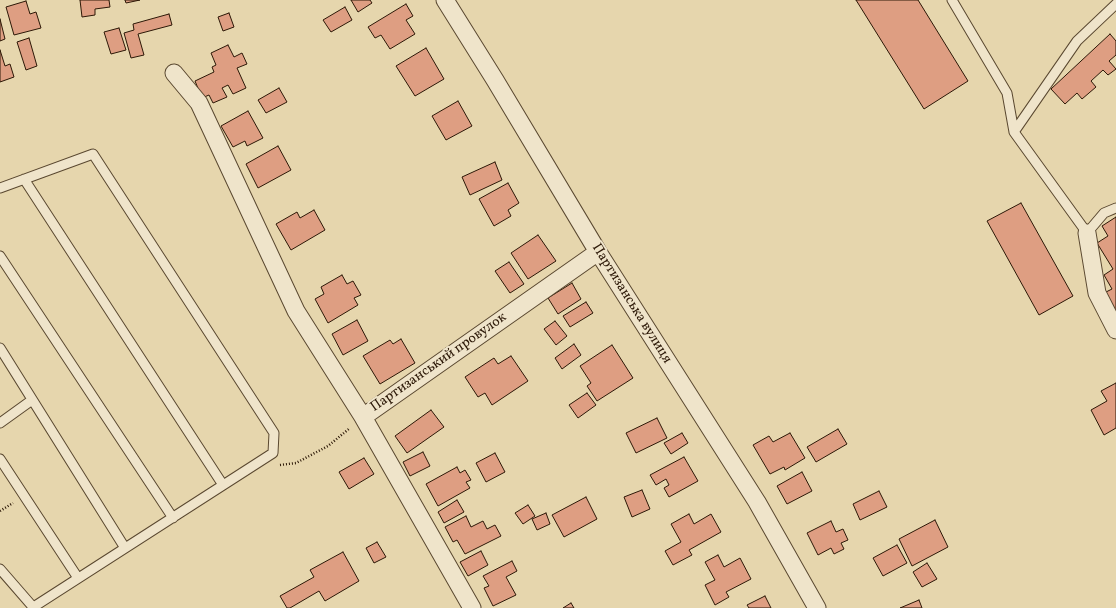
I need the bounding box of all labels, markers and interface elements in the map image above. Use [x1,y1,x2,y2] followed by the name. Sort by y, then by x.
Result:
[587,241,675,367] street label: Партизанська вулиця
[368,310,510,416] street label: Партизанський провулок

